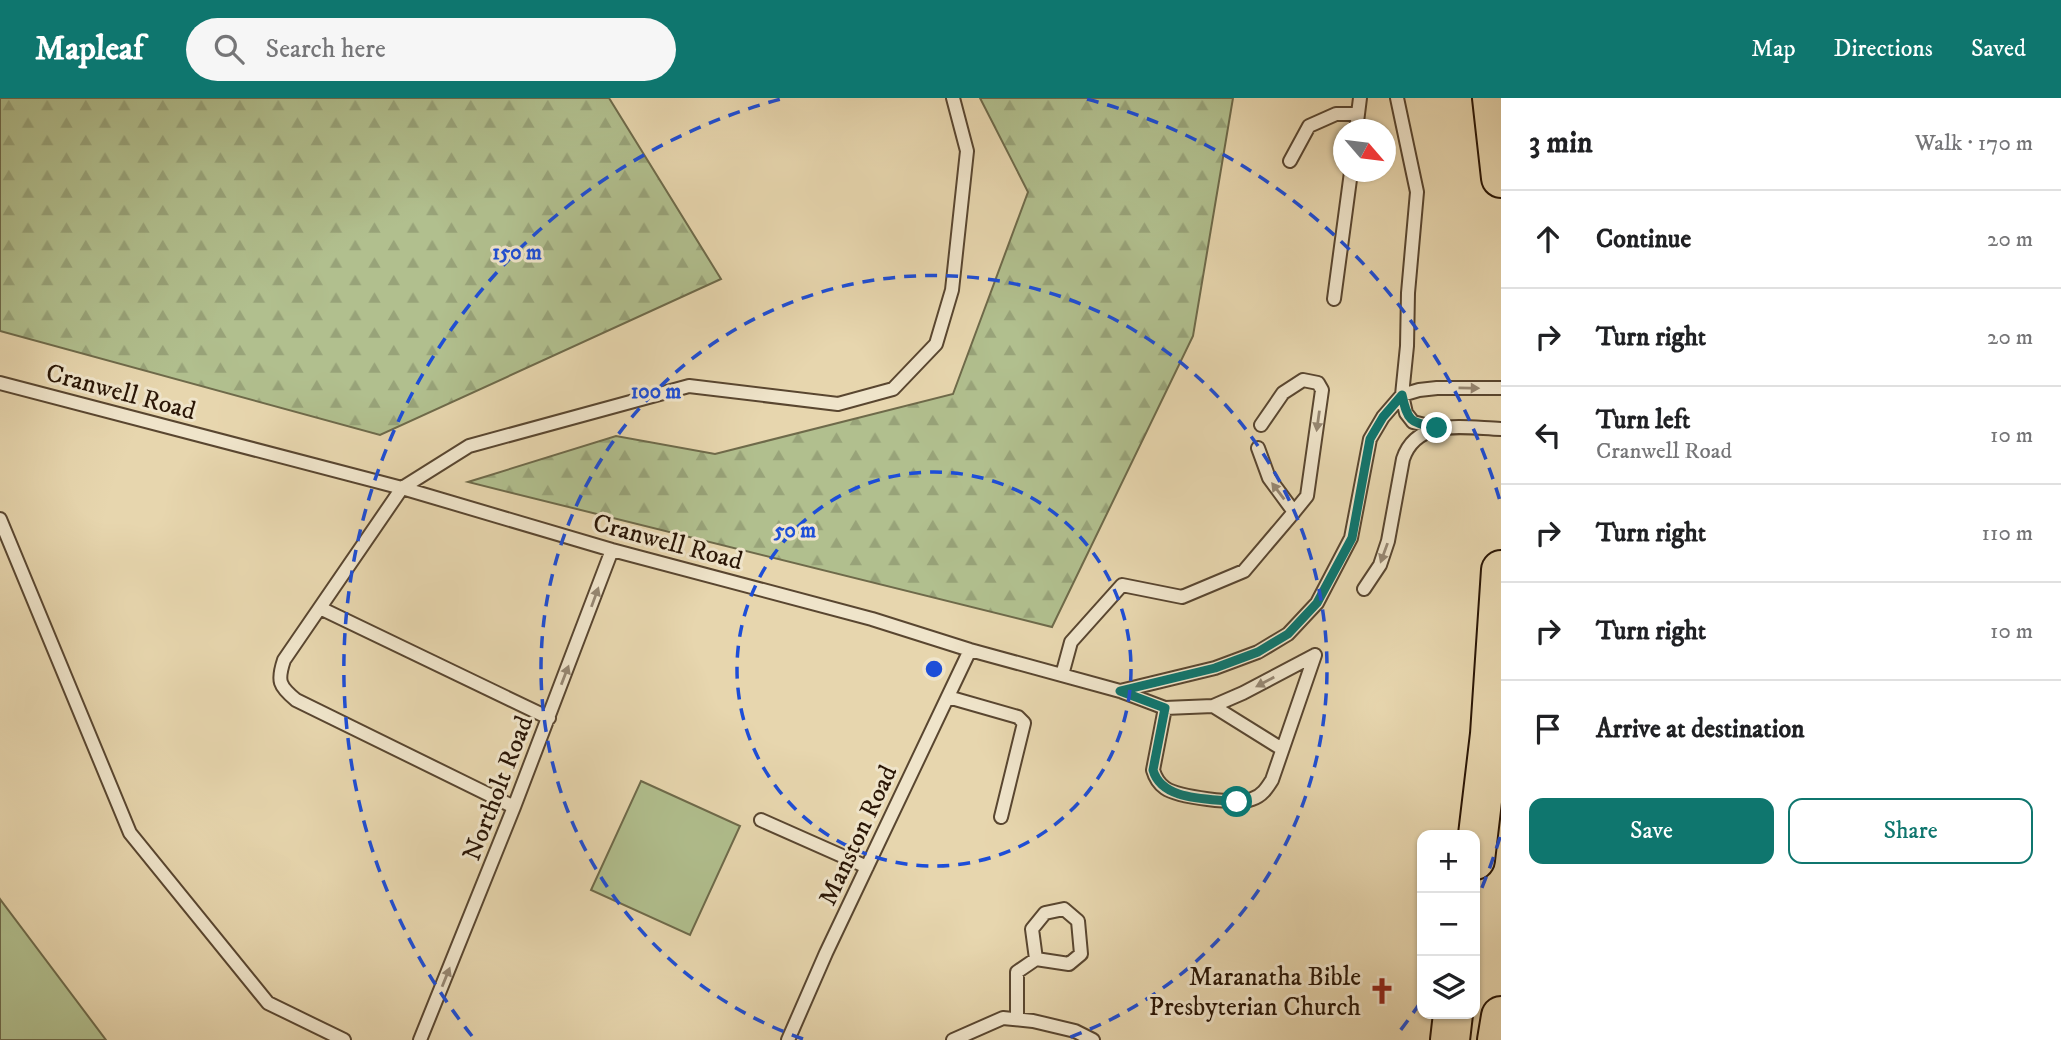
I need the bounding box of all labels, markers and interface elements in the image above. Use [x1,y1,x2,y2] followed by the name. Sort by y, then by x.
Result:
[186,18,676,81] search box
[35,29,144,70] text: Mapleaf
[210,30,248,68] icon: search
[266,33,386,66] text: Search here
[1751,34,1796,64] text: Map
[1834,34,1933,64] text: Directions
[1971,34,2026,64] text: Saved
[1333,119,1396,182] north arrow
[1529,125,1593,162] text: 3 min
[1915,129,2033,158] text: Walk · 170 m
[1529,220,1567,258] icon: ahead
[1596,223,1691,256] text: Continue
[1987,225,2033,254] text: 20 m
[492,240,542,266] text: 150 m
[1529,318,1567,356] icon: right
[1596,321,1706,354] text: Turn right
[1987,323,2033,352] text: 20 m
[42,357,199,428] street label: Cranwell Road
[631,379,681,405] text: 100 m
[1458,383,1480,394] one-way arrow
[1596,404,1690,437] text: Turn left
[1312,410,1323,432] one-way arrow
[1421,412,1452,443] route end
[1529,416,1567,454] icon: left
[1990,421,2033,450] text: 10 m
[1596,437,1732,466] text: Cranwell Road
[1270,482,1285,500] one-way arrow
[589,507,746,578] street label: Cranwell Road
[1529,514,1567,552] icon: right
[1596,517,1706,550] text: Turn right
[773,518,816,544] text: 50 m
[1982,519,2033,548] text: 110 m
[1378,542,1389,563] one-way arrow
[589,587,600,608] one-way arrow
[1529,612,1567,650] icon: right
[1596,615,1706,648] text: Turn right
[1990,617,2033,646] text: 10 m
[922,657,946,681] centre of rings
[560,665,571,686] one-way arrow
[1255,676,1274,688] one-way arrow
[1529,710,1567,748] icon: arrive
[456,711,541,866] street label: Northolt Road
[1596,713,1805,746] text: Arrive at destination
[811,760,905,911] street label: Manston Road
[1221,786,1252,817] route start
[1529,798,1774,864] button: Save
[1788,798,2033,864] button: Share
[1417,830,1480,1019] map controls
[1417,830,1480,893] button: +
[1417,893,1480,956] button: −
[1417,956,1480,1019] button: layers
[1149,961,1361,1024] place label: Maranatha Bible Presbyterian Church
[440,966,451,987] one-way arrow
[1367,976,1397,1006] church icon: Maranatha Bible Presbyterian Church

